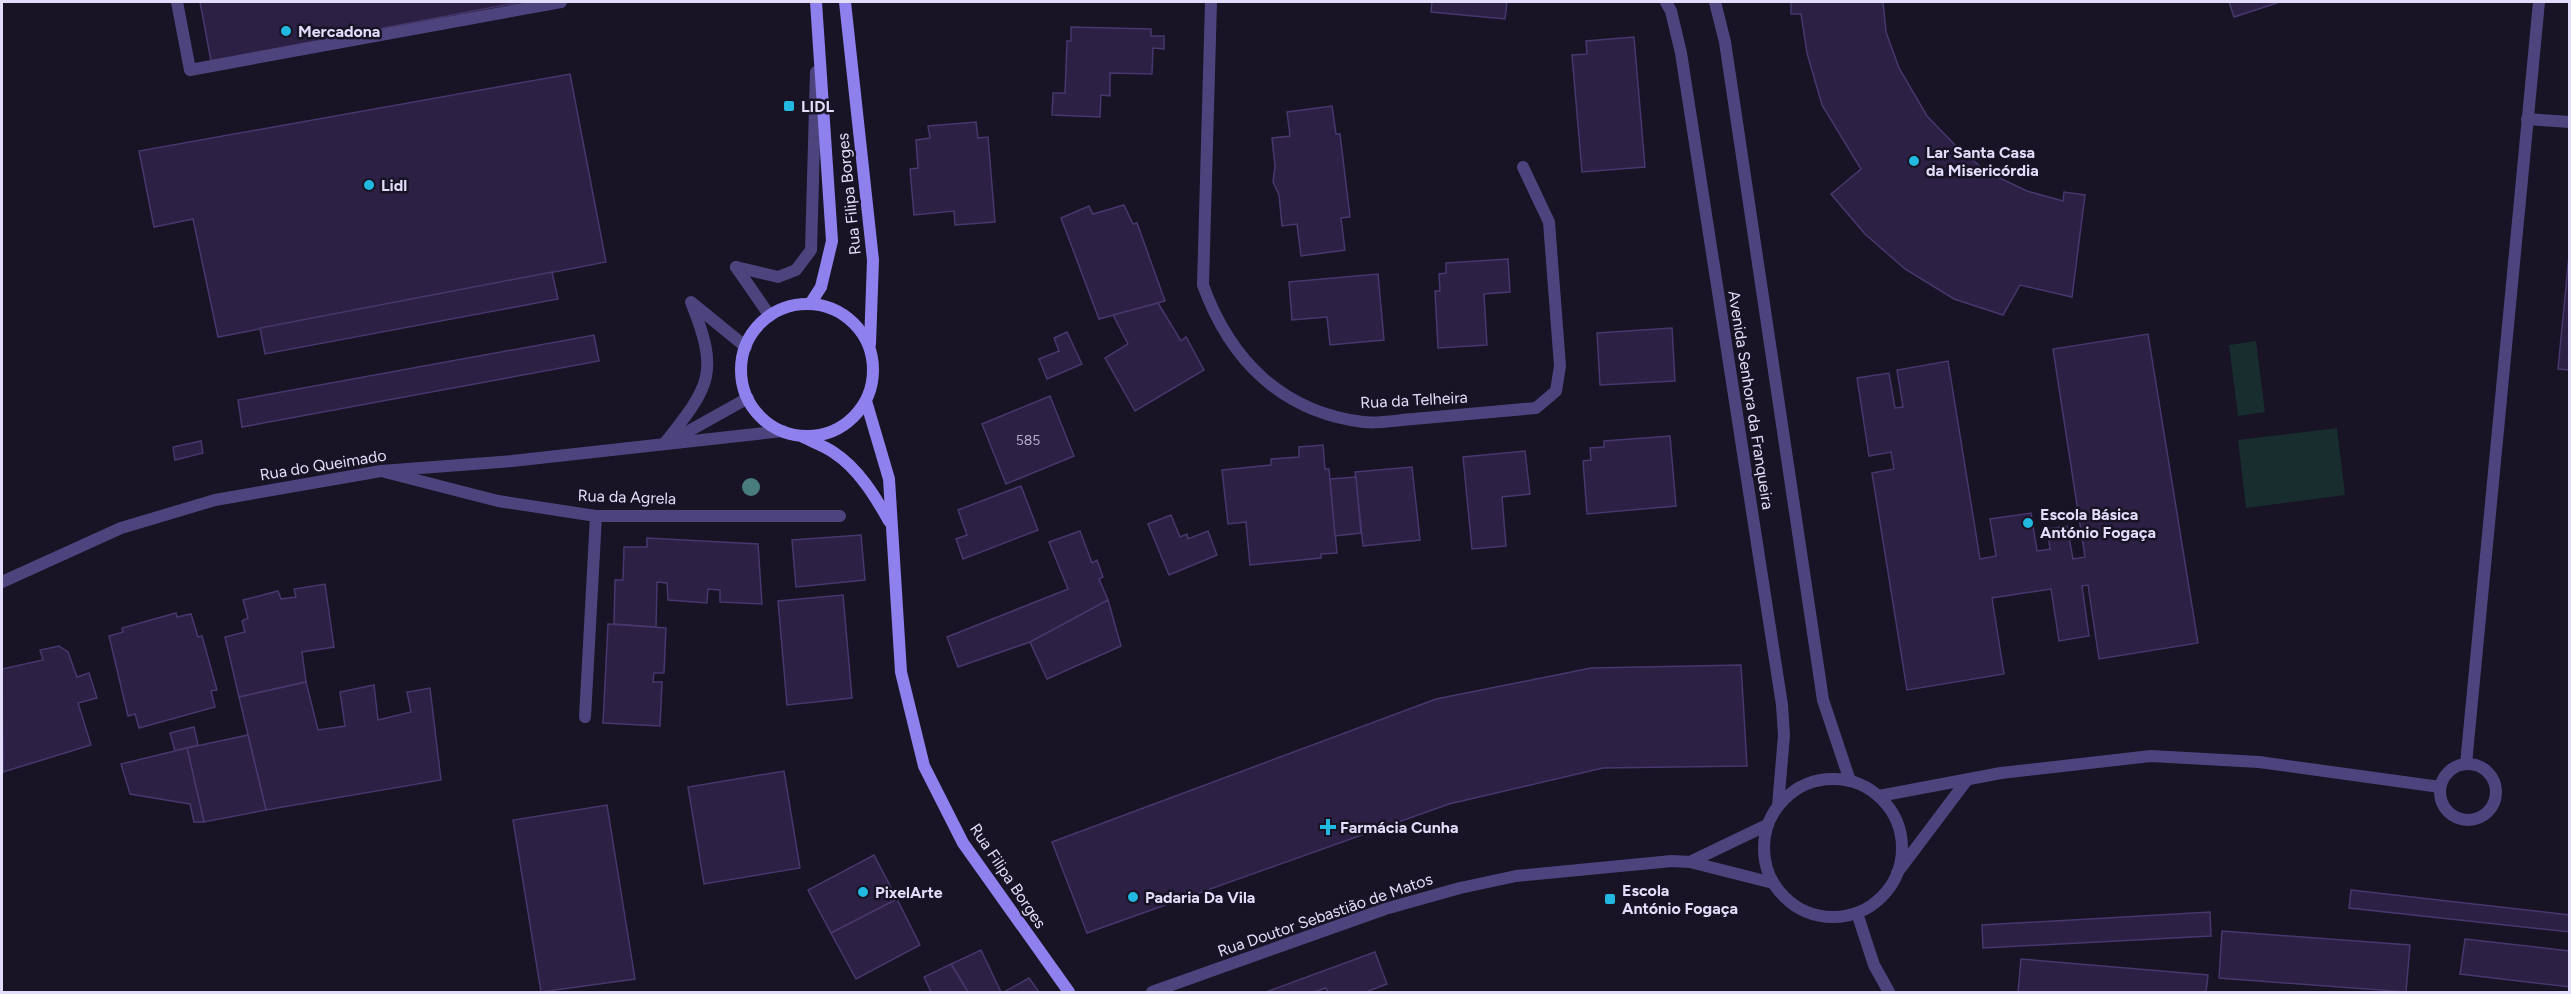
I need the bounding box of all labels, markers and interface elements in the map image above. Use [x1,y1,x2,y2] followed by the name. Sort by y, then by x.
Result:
[298,22,380,41] place label: Mercadona
[279,24,293,38] marker: Mercadona
[801,97,834,116] place label: LIDL
[782,99,796,113] marker: LIDL
[833,132,865,256] street label: Rua Filipa Borges
[1926,143,2039,180] place label: Lar Santa Casa da Misericórdia
[1907,154,1921,168] marker: Lar Santa Casa da Misericórdia
[381,176,407,195] place label: Lidl
[362,178,376,192] marker: Lidl
[1724,289,1778,511] street label: Avenida Senhora da Franqueira
[1360,388,1468,412] street label: Rua da Telheira
[1016,432,1040,449] house number: 585
[258,446,388,484] street label: Rua do Queimado
[577,486,677,508] street label: Rua da Agrela
[2040,505,2156,542] place label: Escola Básica António Fogaça
[2021,516,2035,530] marker: Escola Básica António Fogaça
[1340,818,1458,837] place label: Farmácia Cunha
[966,820,1050,932] street label: Rua Filipa Borges
[1321,820,1335,834] marker: Farmácia Cunha
[1215,869,1435,961] street label: Rua Doutor Sebastião de Matos
[1622,881,1738,918] place label: Escola António Fogaça
[875,883,943,902] place label: PixelArte
[856,885,870,899] marker: PixelArte
[1145,888,1255,907] place label: Padaria Da Vila
[1126,890,1140,904] marker: Padaria Da Vila
[1603,892,1617,906] marker: Escola António Fogaça

